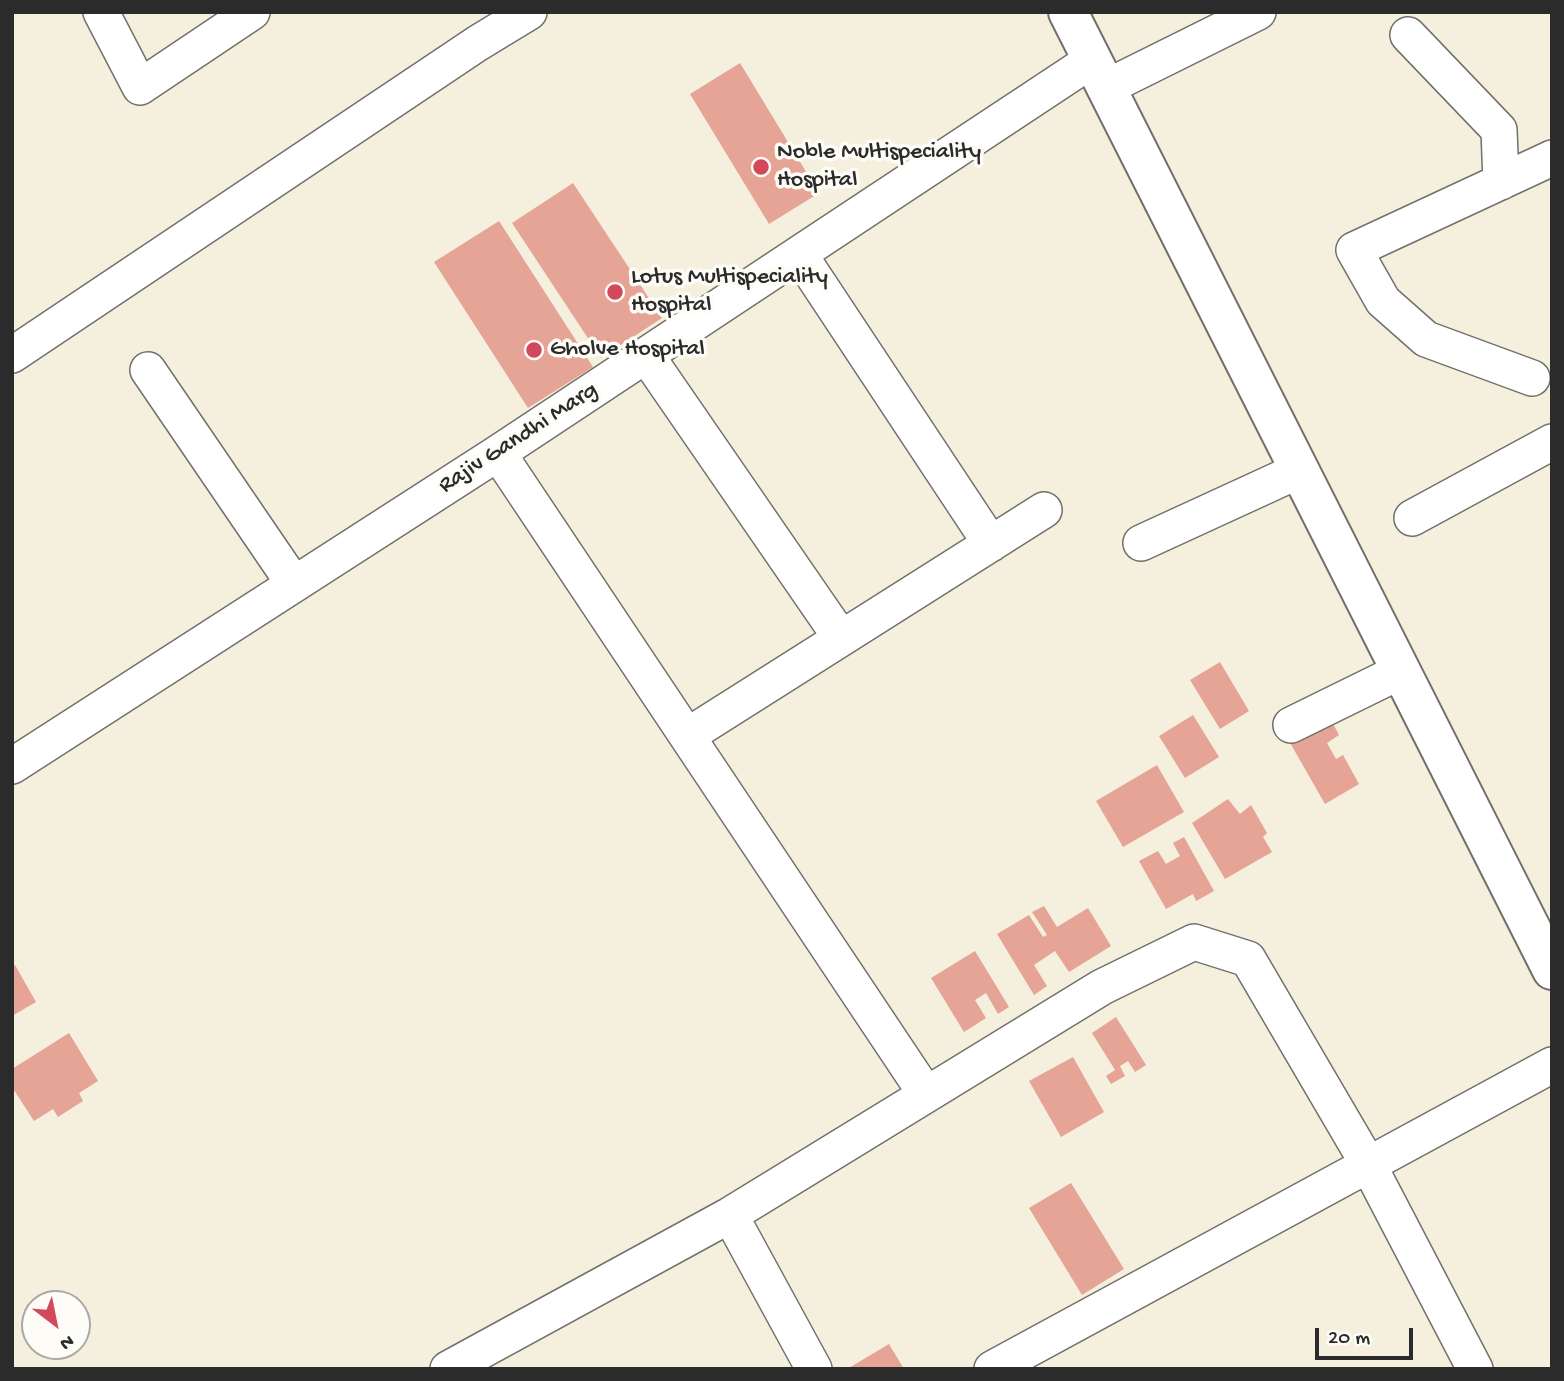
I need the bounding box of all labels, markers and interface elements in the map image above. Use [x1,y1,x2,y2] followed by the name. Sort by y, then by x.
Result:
[777,139,981,195] place label: Noble Multispeciality Hospital
[751,157,771,177] marker: Noble Multispeciality Hospital
[631,264,828,320] place label: Lotus Multispeciality Hospital
[605,282,625,302] marker: Lotus Multispeciality Hospital
[550,336,705,364] place label: Gholve Hospital
[524,340,544,360] marker: Gholve Hospital
[434,377,604,501] street label: Rajiv Gandhi Marg
[21,1290,91,1360] north arrow
[1319,1314,1417,1358] scale bar
[1328,1327,1370,1352] text: 20 m
[55,1328,78,1355] text: N

